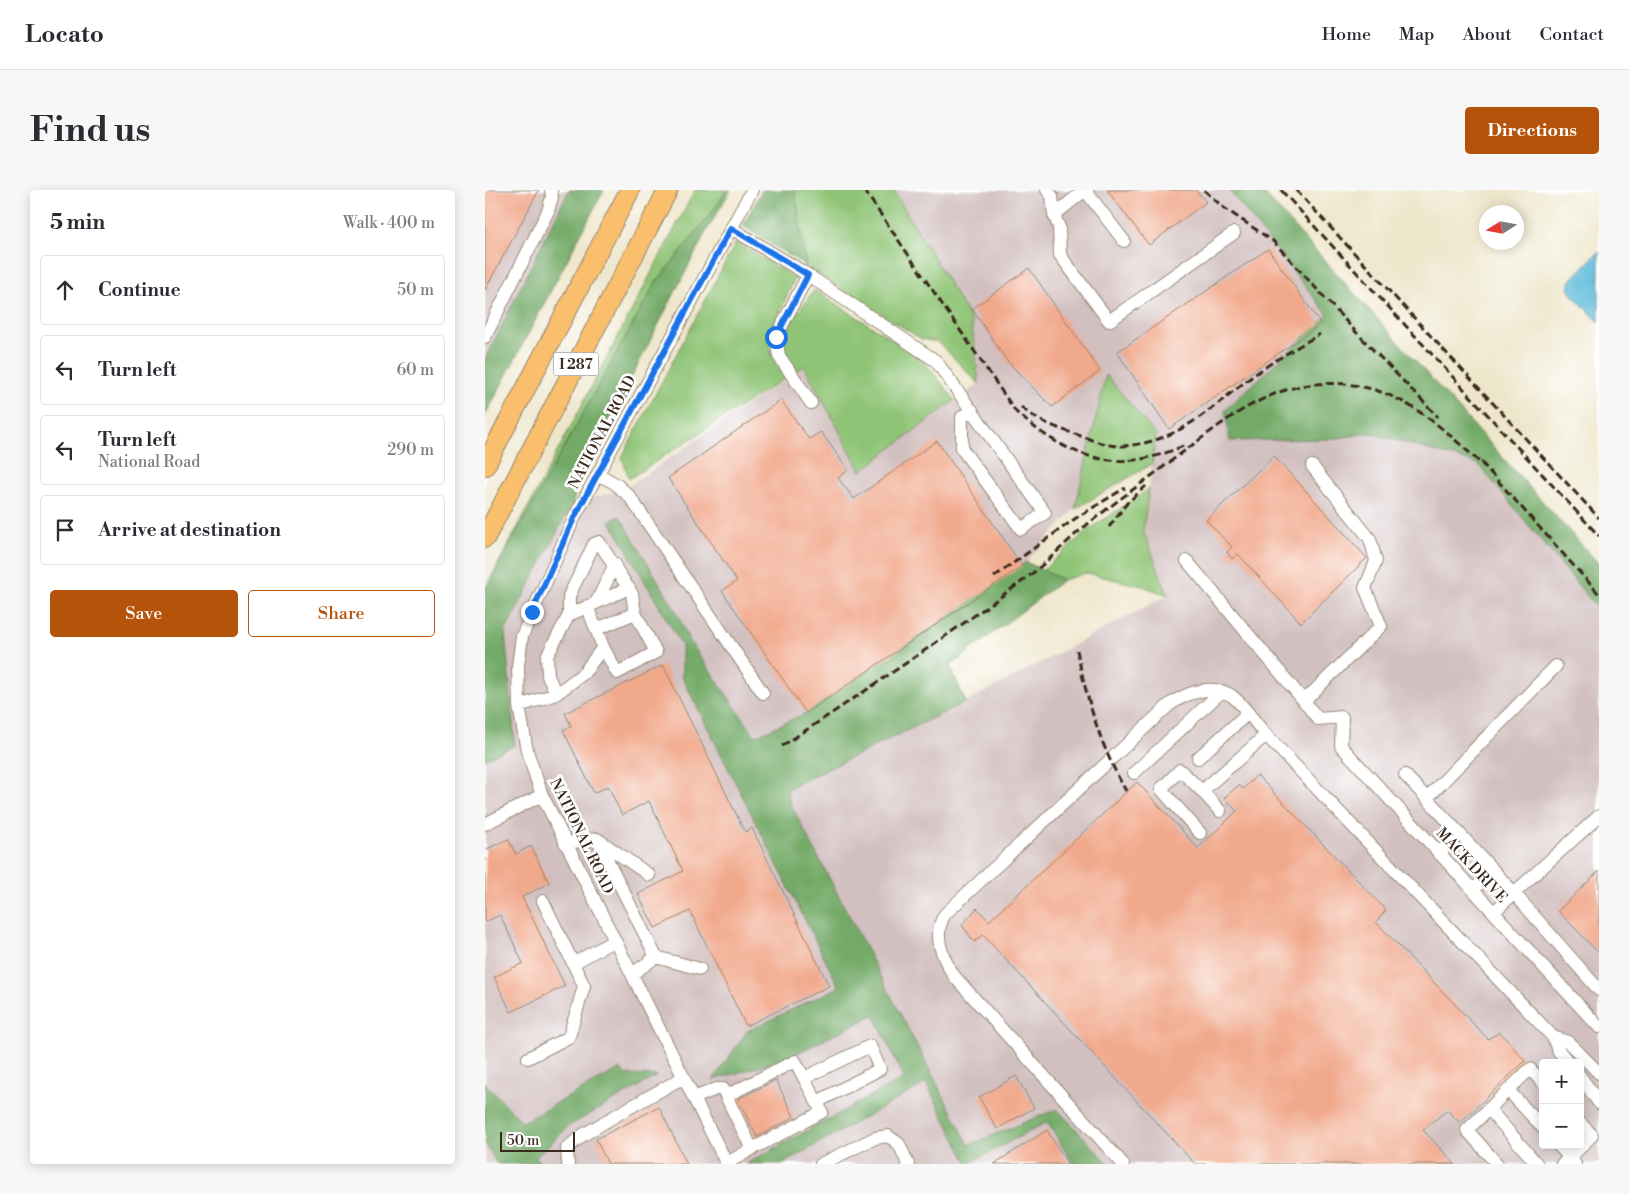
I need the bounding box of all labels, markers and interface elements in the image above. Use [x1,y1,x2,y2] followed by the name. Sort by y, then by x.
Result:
[25,20,104,50] text: Locato
[1322,23,1371,46] text: Home
[1399,23,1435,46] text: Map
[1463,23,1512,46] text: About
[1540,23,1604,46] text: Contact
[1465,107,1599,154] button: Directions
[30,109,150,152] text: Find us
[1479,205,1524,250] north arrow
[50,210,105,236] text: 5 min
[343,213,435,233] text: Walk · 400 m
[51,276,79,304] icon: ahead
[98,278,181,302] text: Continue
[397,280,434,300] text: 50 m
[765,326,788,349] route start
[553,352,599,375] road number: I 287
[51,356,79,384] icon: left
[98,358,177,382] text: Turn left
[396,360,434,380] text: 60 m
[564,372,640,492] street label: NATIONAL ROAD
[98,428,177,452] text: Turn left
[51,436,79,464] icon: left
[387,440,434,460] text: 290 m
[98,452,200,472] text: National Road
[51,516,79,544] icon: arrive
[98,518,281,542] text: Arrive at destination
[50,590,238,637] button: Save
[248,590,435,637] button: Share
[521,601,544,624] route end
[545,775,618,897] street label: NATIONAL ROAD
[1432,824,1511,907] street label: MACK DRIVE
[1539,1059,1584,1149] map controls
[1539,1059,1584,1104] button: +
[1539,1104,1584,1149] button: −
[500,1129,575,1152] scale bar
[507,1132,539,1150] text: 50 m

